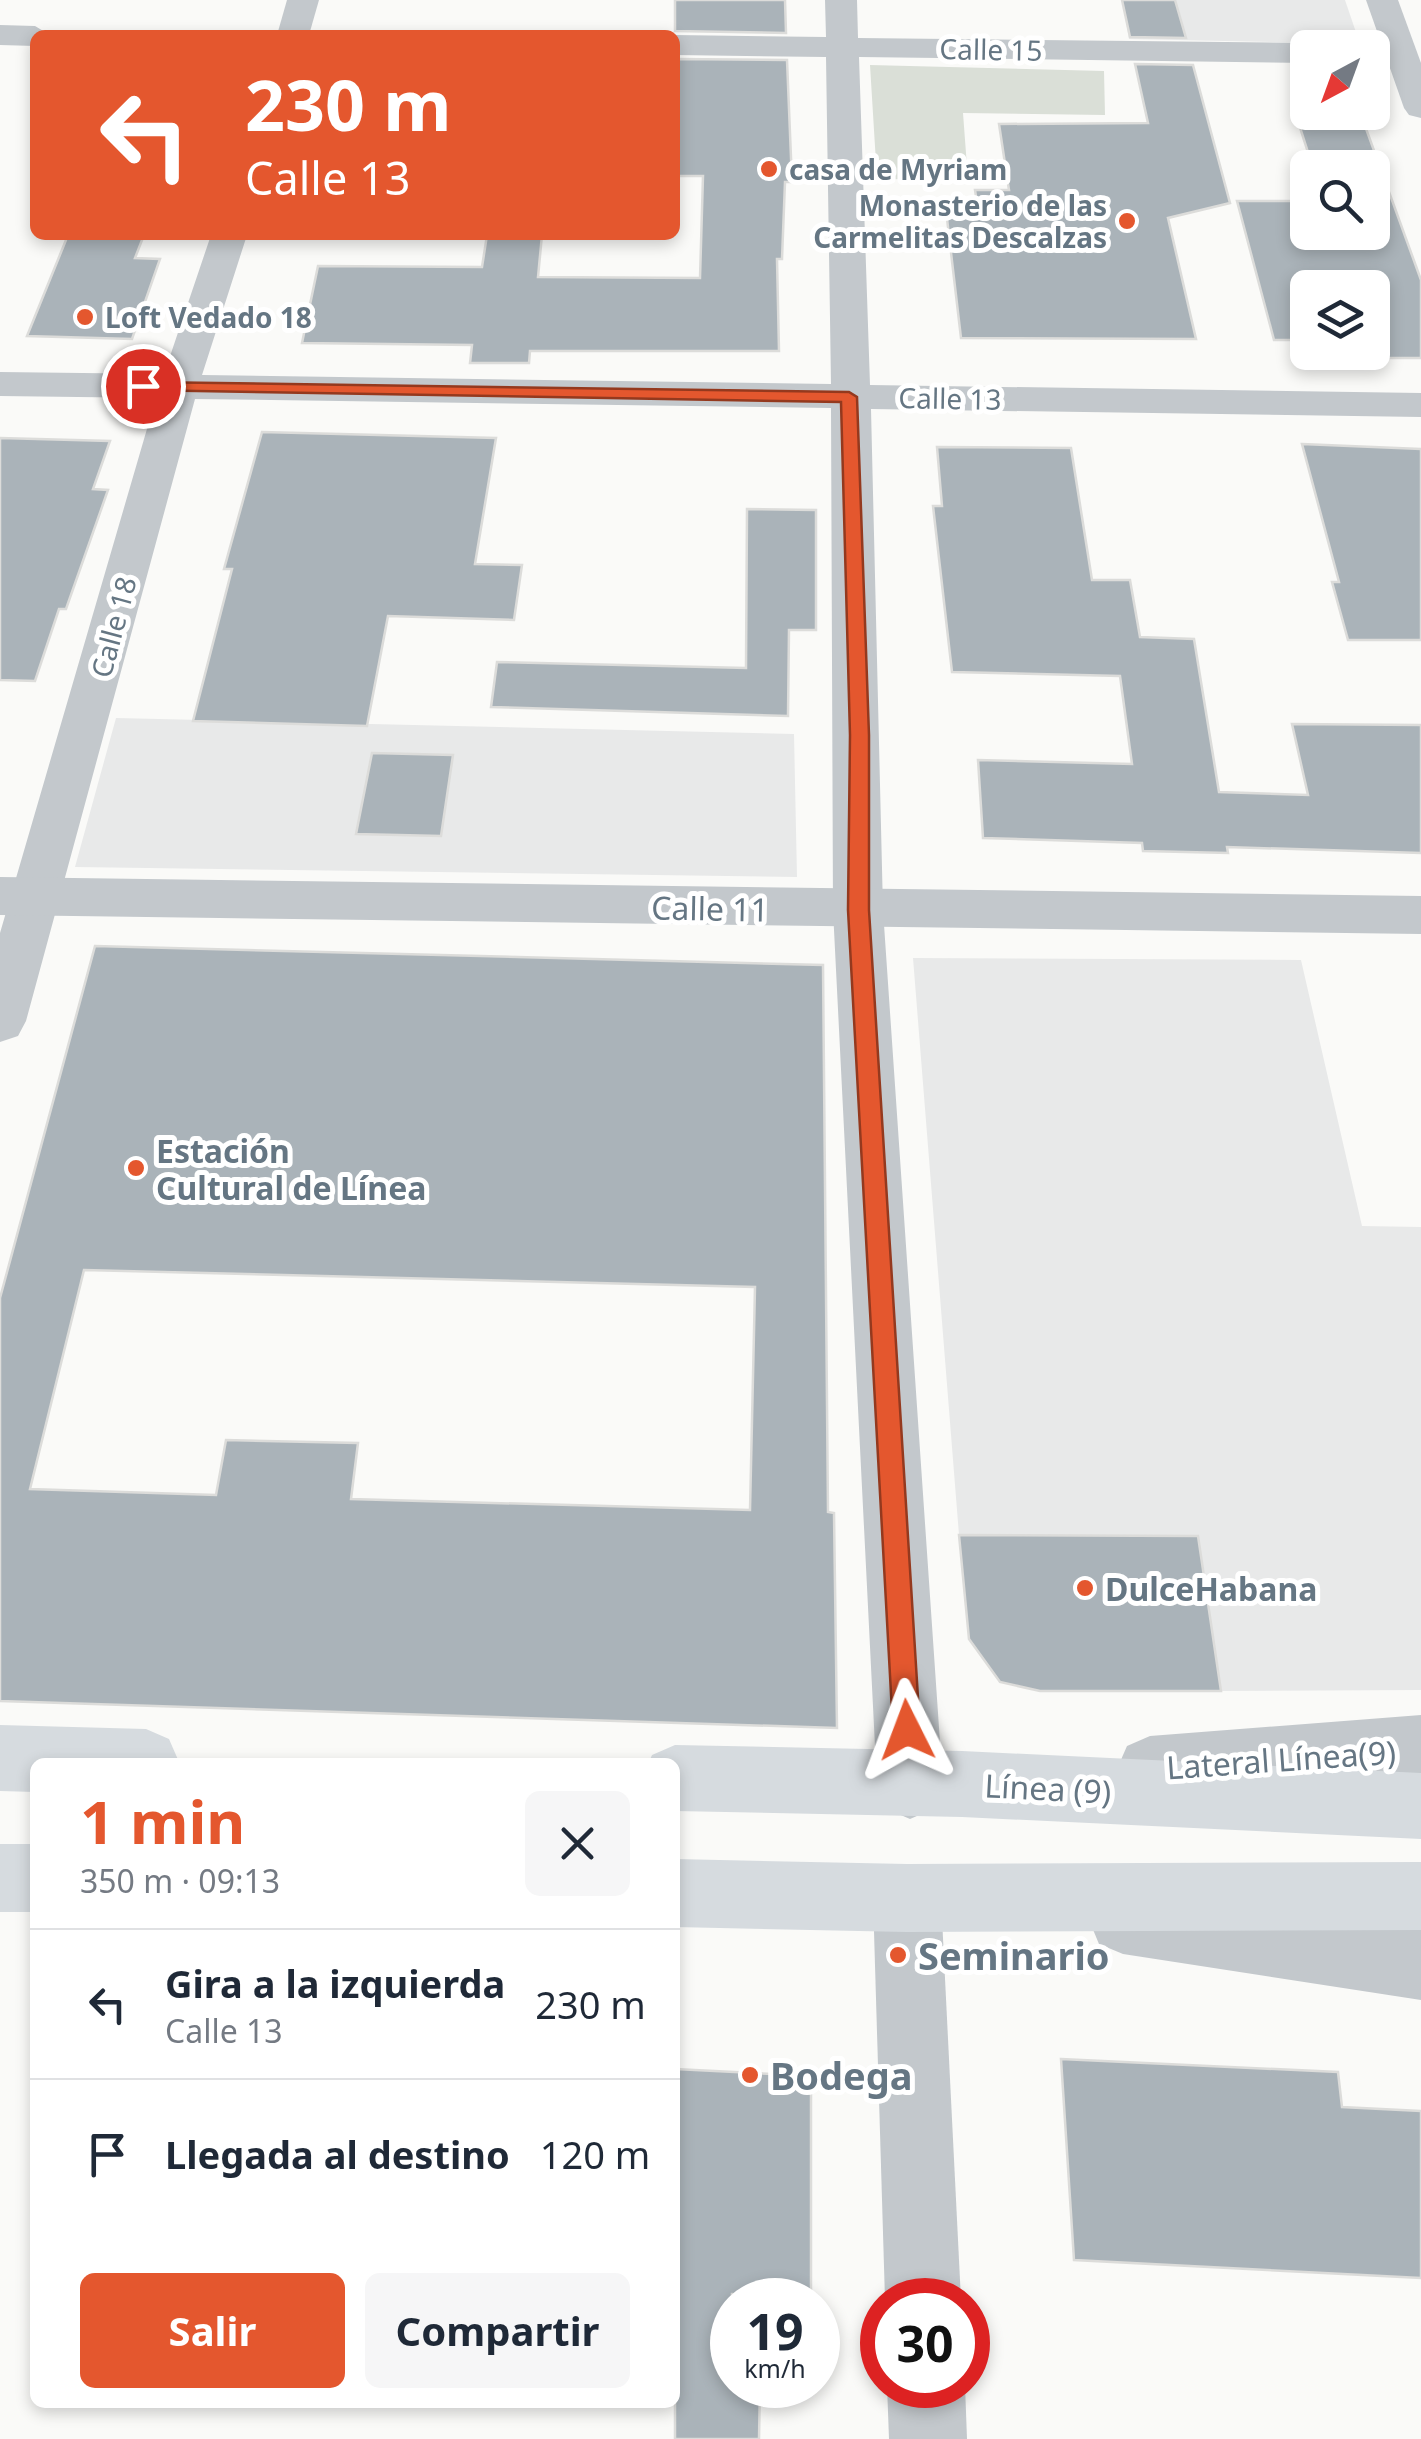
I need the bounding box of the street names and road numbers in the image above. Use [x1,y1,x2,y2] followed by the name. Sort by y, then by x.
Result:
[939,29,1043,69] street label: Calle 15
[898,378,1002,418] street label: Calle 13
[81,572,145,682] street label: Calle 18
[651,885,769,931] street label: Calle 11
[1165,1730,1397,1788] street label: Lateral Línea(9)
[984,1763,1112,1813] street label: Línea (9)

